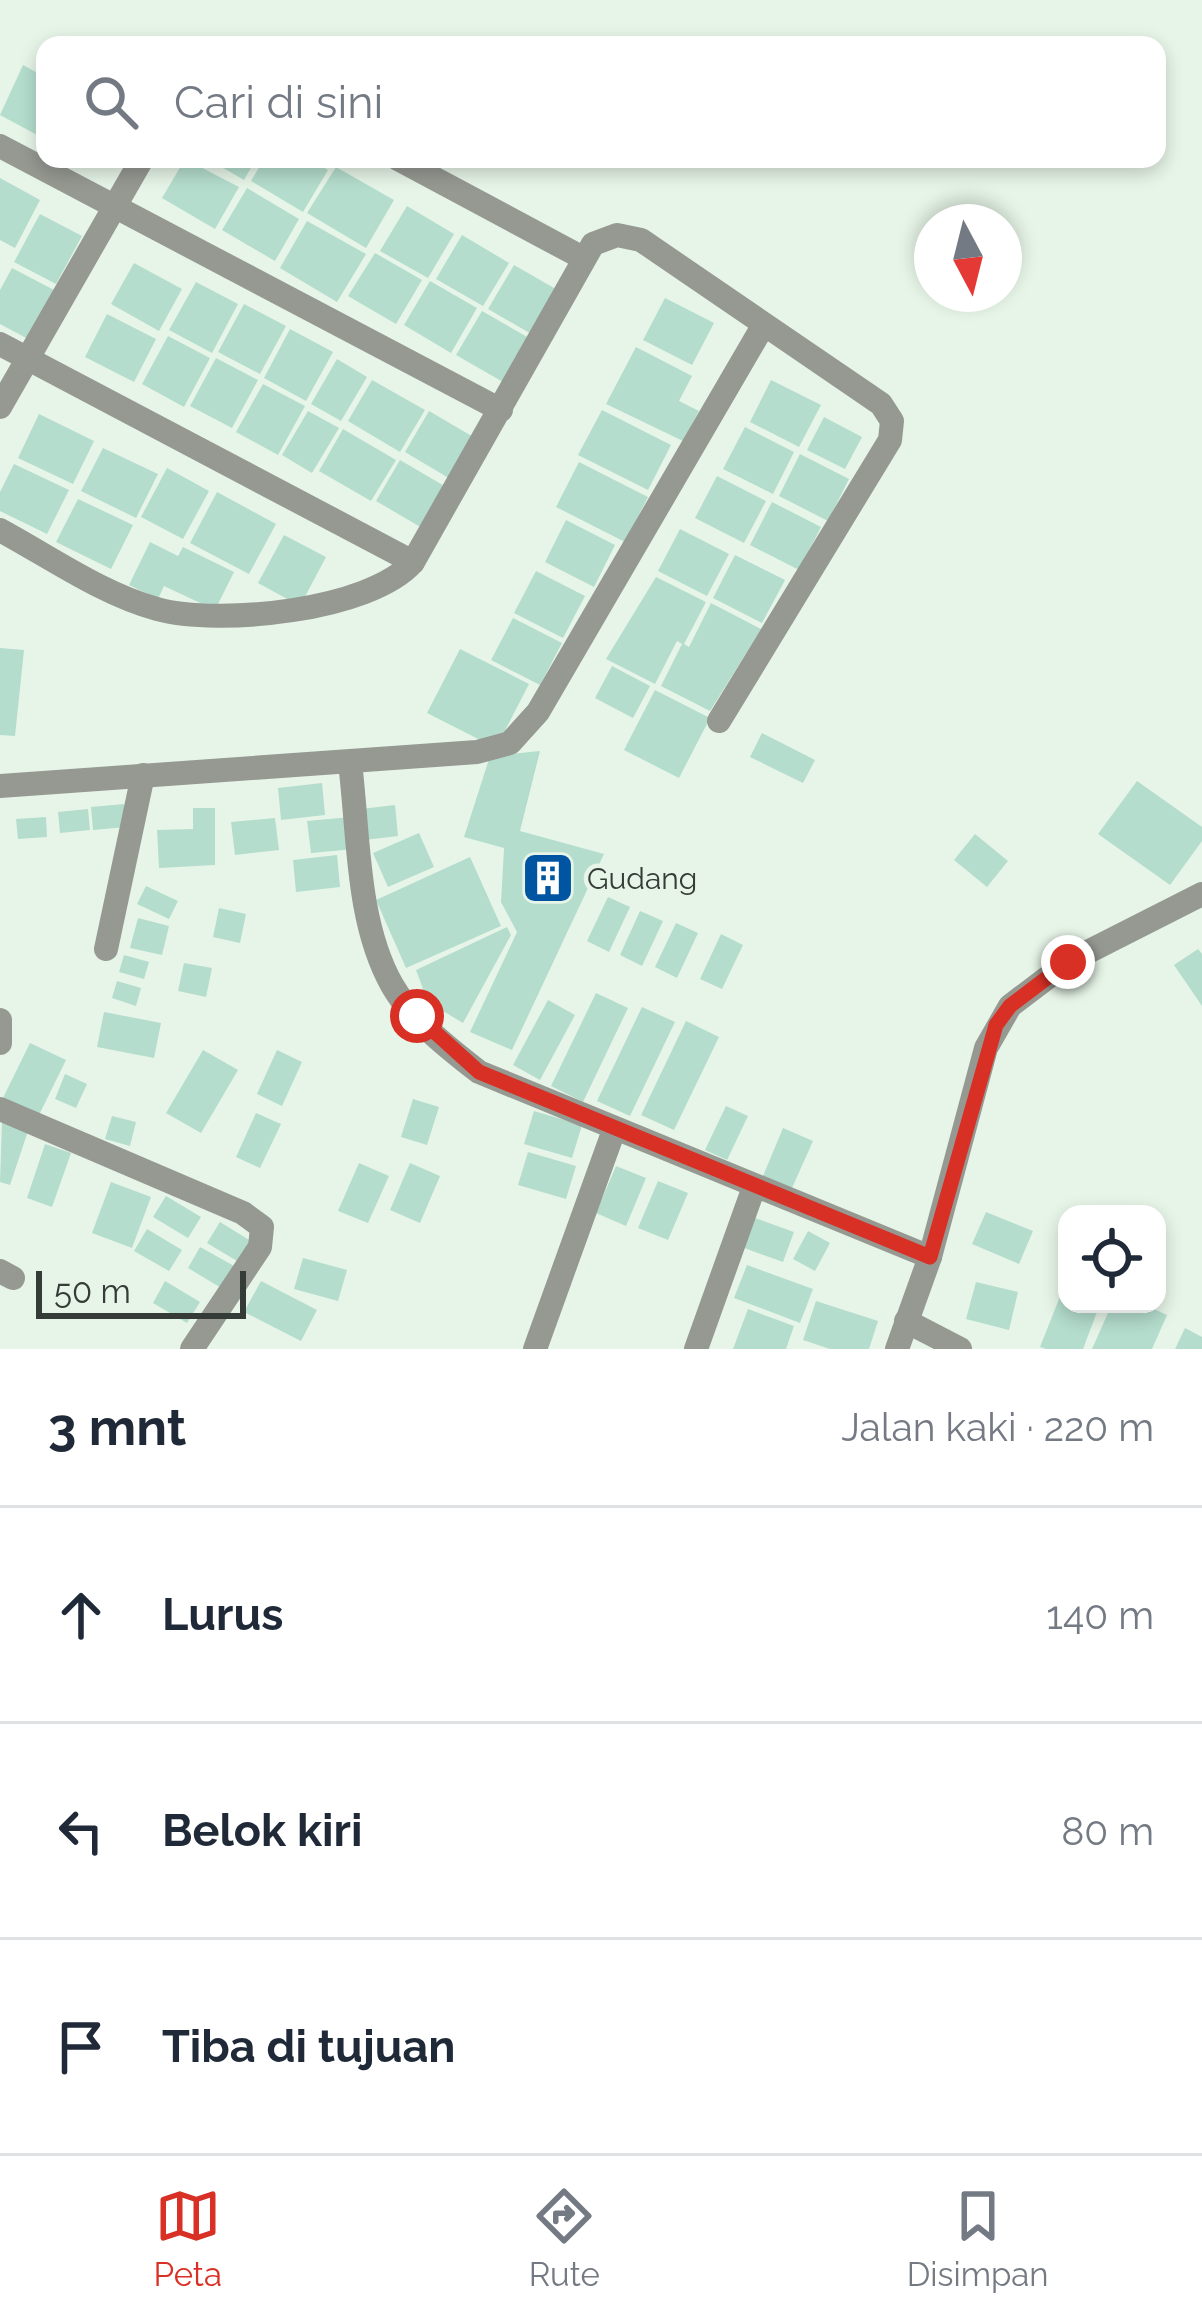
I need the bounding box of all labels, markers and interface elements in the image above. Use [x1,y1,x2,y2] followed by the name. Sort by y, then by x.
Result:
[36,36,1166,168] search box
[78,69,144,135] icon: search
[174,76,383,129] text: Cari di sini
[914,204,1022,312] north arrow
[520,850,576,906] building icon: Gudang
[587,861,697,896] place label: Gudang
[1041,935,1095,989] route end
[390,989,444,1043] route start
[1058,1205,1166,1313] map controls
[1058,1205,1166,1313] button: locate
[36,1265,246,1318] scale bar
[54,1272,131,1311] text: 50 m
[48,1397,186,1457] text: 3 mnt
[841,1404,1154,1450] text: Jalan kaki · 220 m
[48,1582,114,1648] icon: ahead
[162,1588,284,1641] text: Lurus
[1046,1592,1154,1638] text: 140 m
[48,1798,114,1864] icon: left
[162,1804,362,1857] text: Belok kiri
[1061,1808,1154,1854] text: 80 m
[48,2014,114,2080] icon: arrive
[162,2020,455,2073] text: Tiba di tujuan
[153,2183,222,2294] tab: Peta
[529,2183,600,2294] tab: Rute
[907,2183,1049,2294] tab: Disimpan

